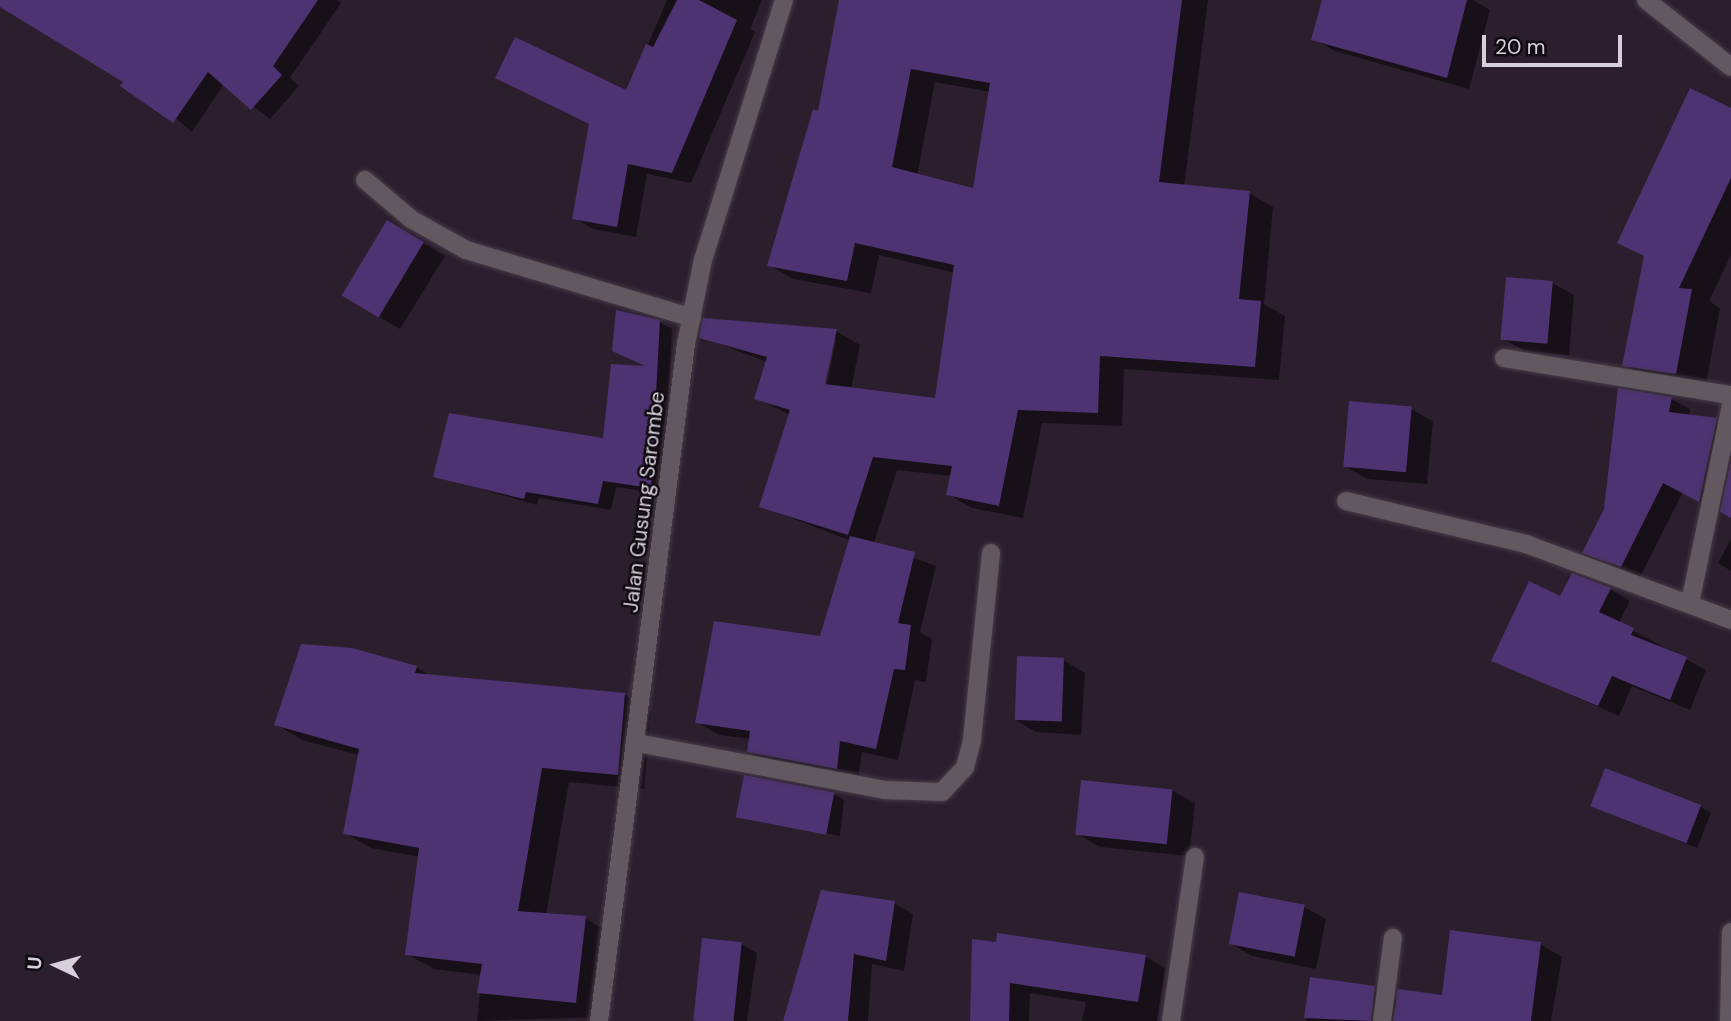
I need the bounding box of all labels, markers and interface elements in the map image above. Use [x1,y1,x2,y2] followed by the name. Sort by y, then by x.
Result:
[1486,21,1626,65] scale bar
[1495,33,1546,61] text: 20 m
[618,390,670,614] street label: Jalan Gusung Sarombe
[21,930,91,1000] north arrow
[22,956,48,971] text: U

